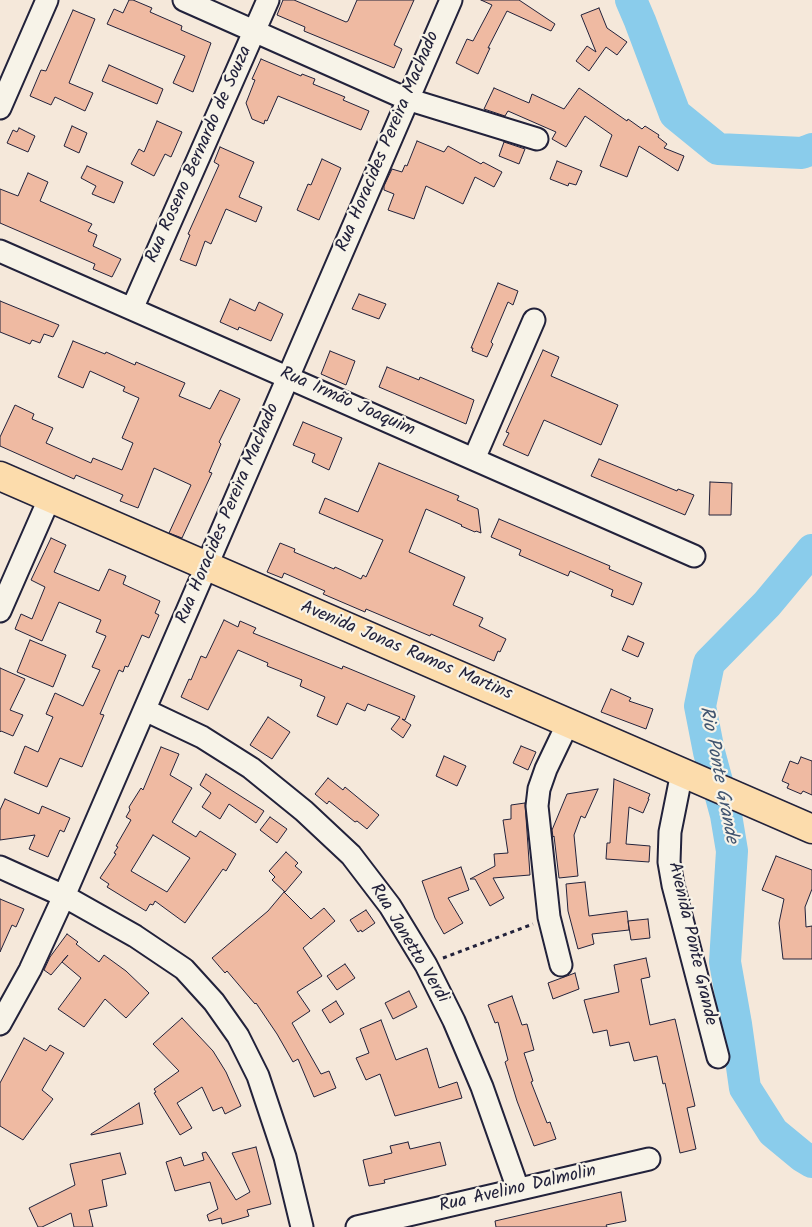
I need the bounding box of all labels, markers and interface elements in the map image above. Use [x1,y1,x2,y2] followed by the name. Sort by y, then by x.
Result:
[333,29,445,255] street label: Rua Horacides Pereira Machado
[142,43,258,267] street label: Rua Roseno Bernardo de Souza
[276,364,418,442] street label: Rua Irmão Joaquim
[173,401,285,627] street label: Rua Horacides Pereira Machado
[297,597,515,707] street label: Avenida Jonas Ramos Martins
[693,704,741,846] water label: Rio Ponte Grande
[662,860,720,1028] street label: Avenida Ponte Grande
[364,880,452,1008] street label: Rua Janetto Verdi
[437,1161,599,1219] street label: Rua Avelino Dalmolin

